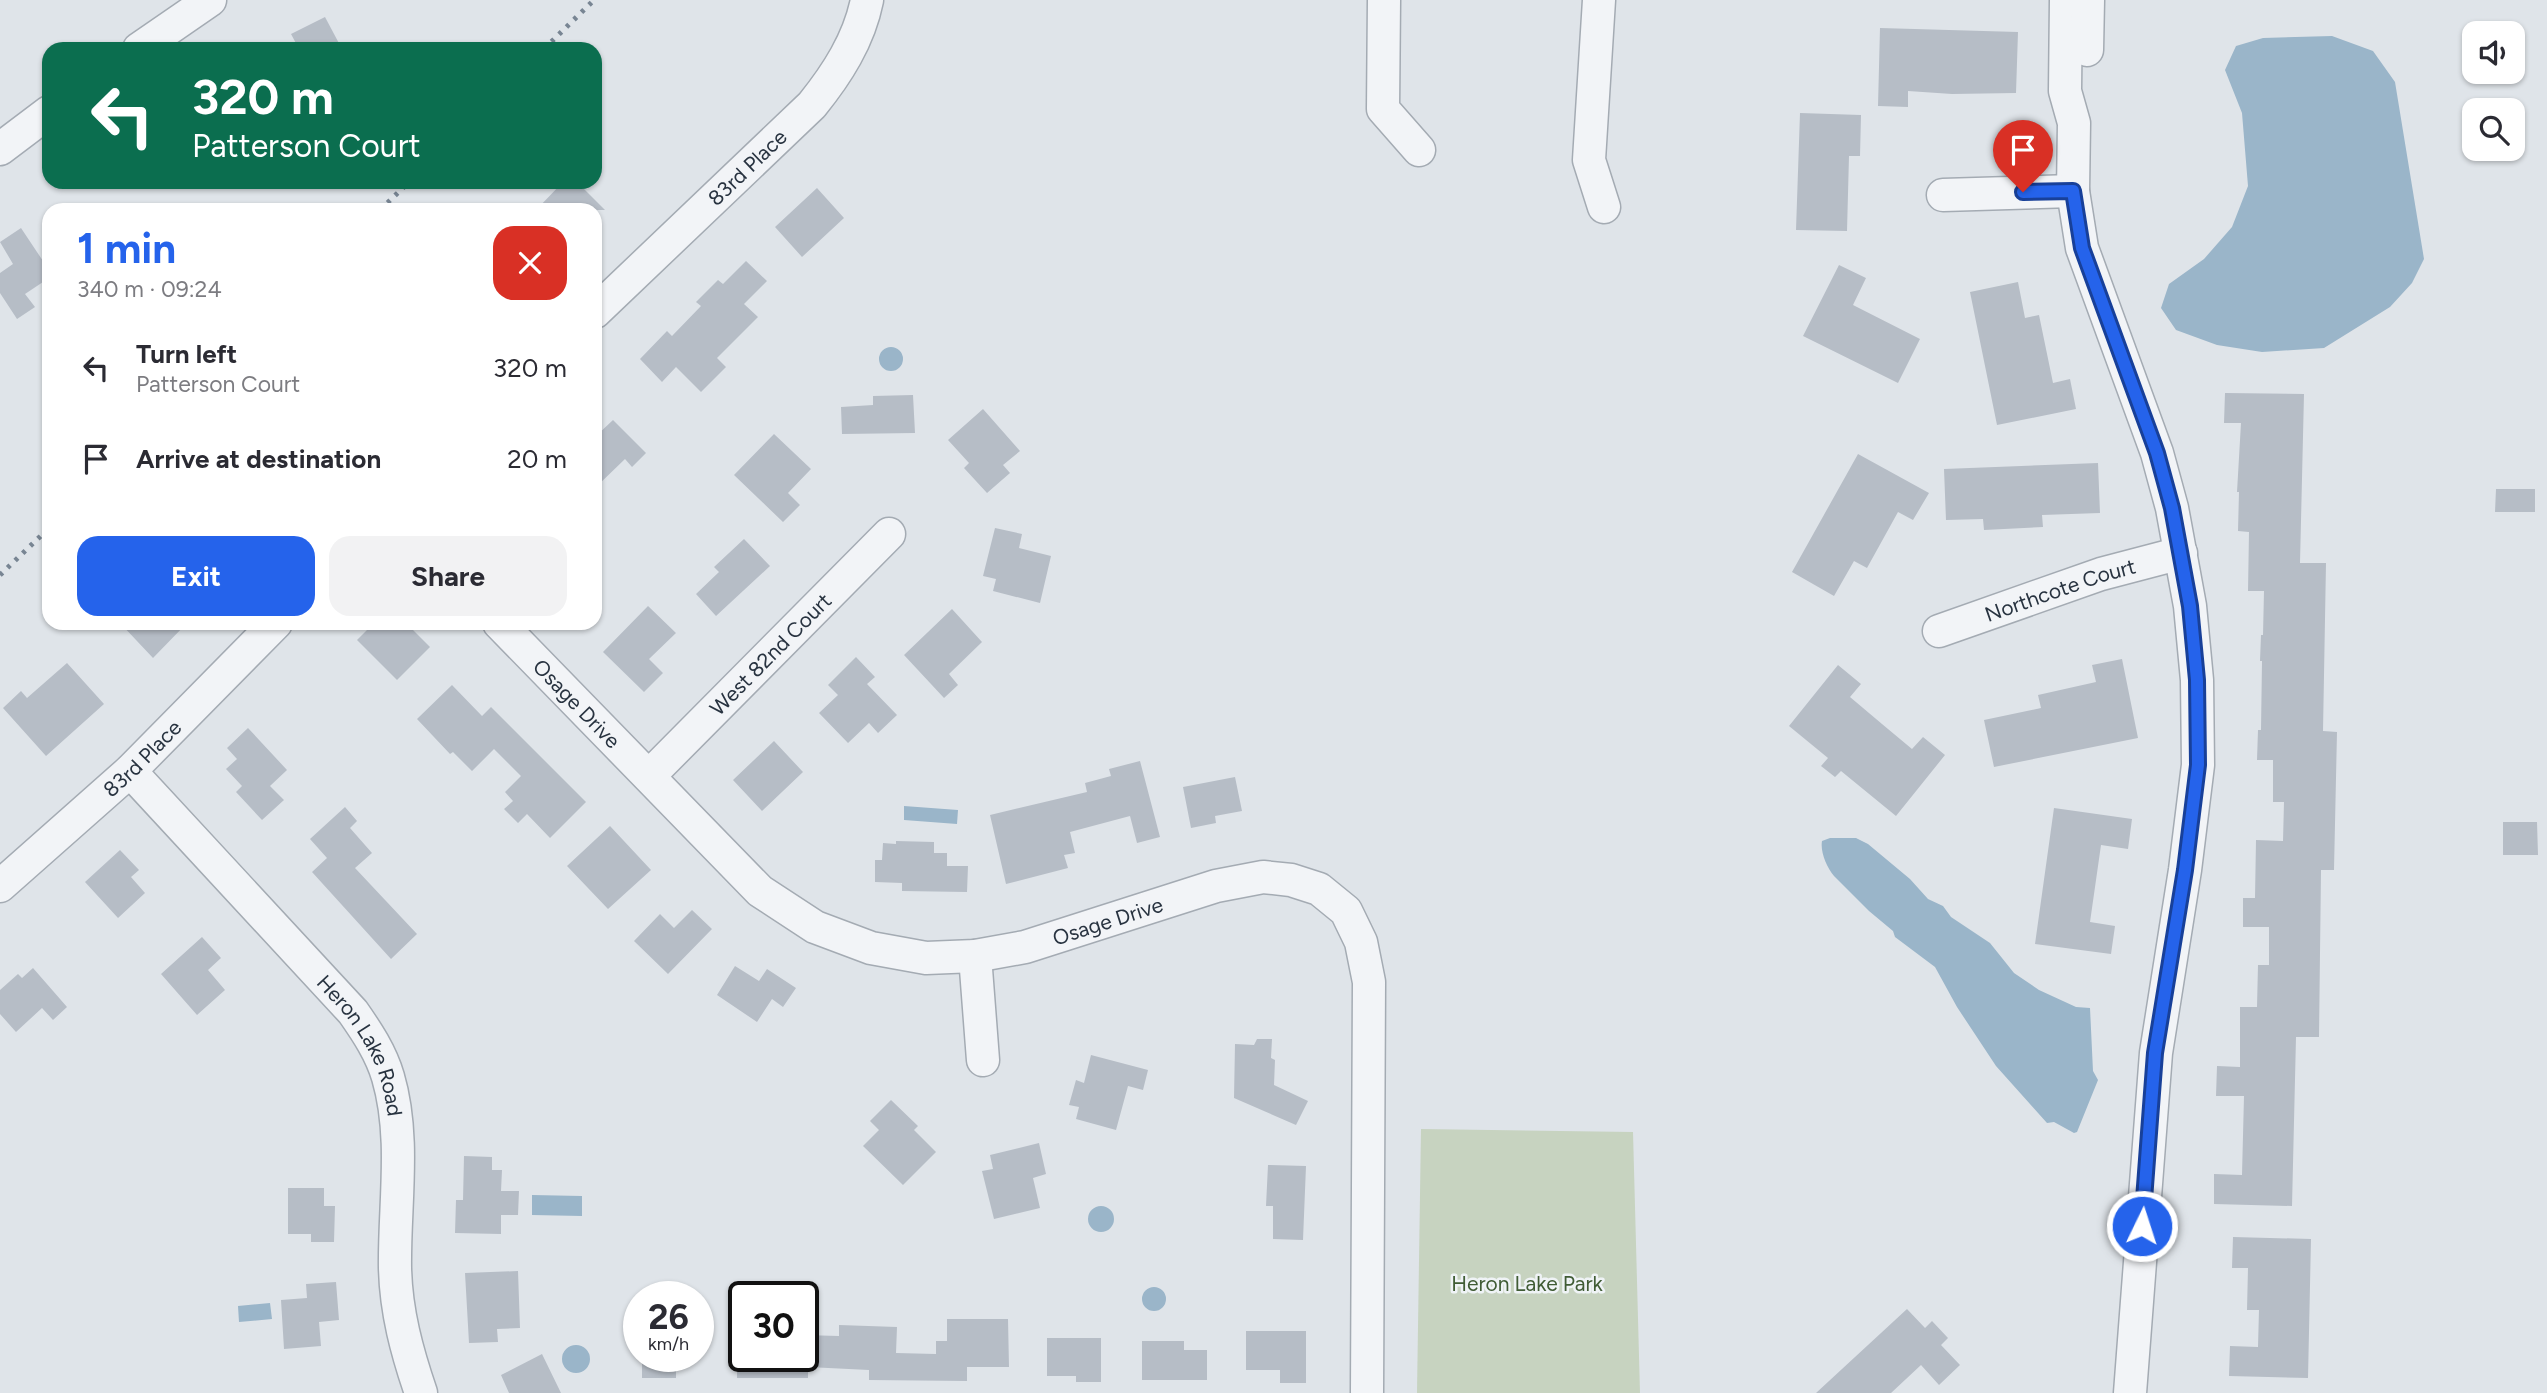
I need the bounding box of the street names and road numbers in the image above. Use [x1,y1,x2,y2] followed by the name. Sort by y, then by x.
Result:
[702,124,792,210] street label: 83rd Place
[1981,553,2138,626] street label: Northcote Court
[704,588,836,720] street label: West 82nd Court
[528,654,626,753] street label: Osage Drive
[98,714,186,802] street label: 83rd Place
[1049,891,1166,950] street label: Osage Drive
[312,969,408,1117] street label: Heron Lake Road

